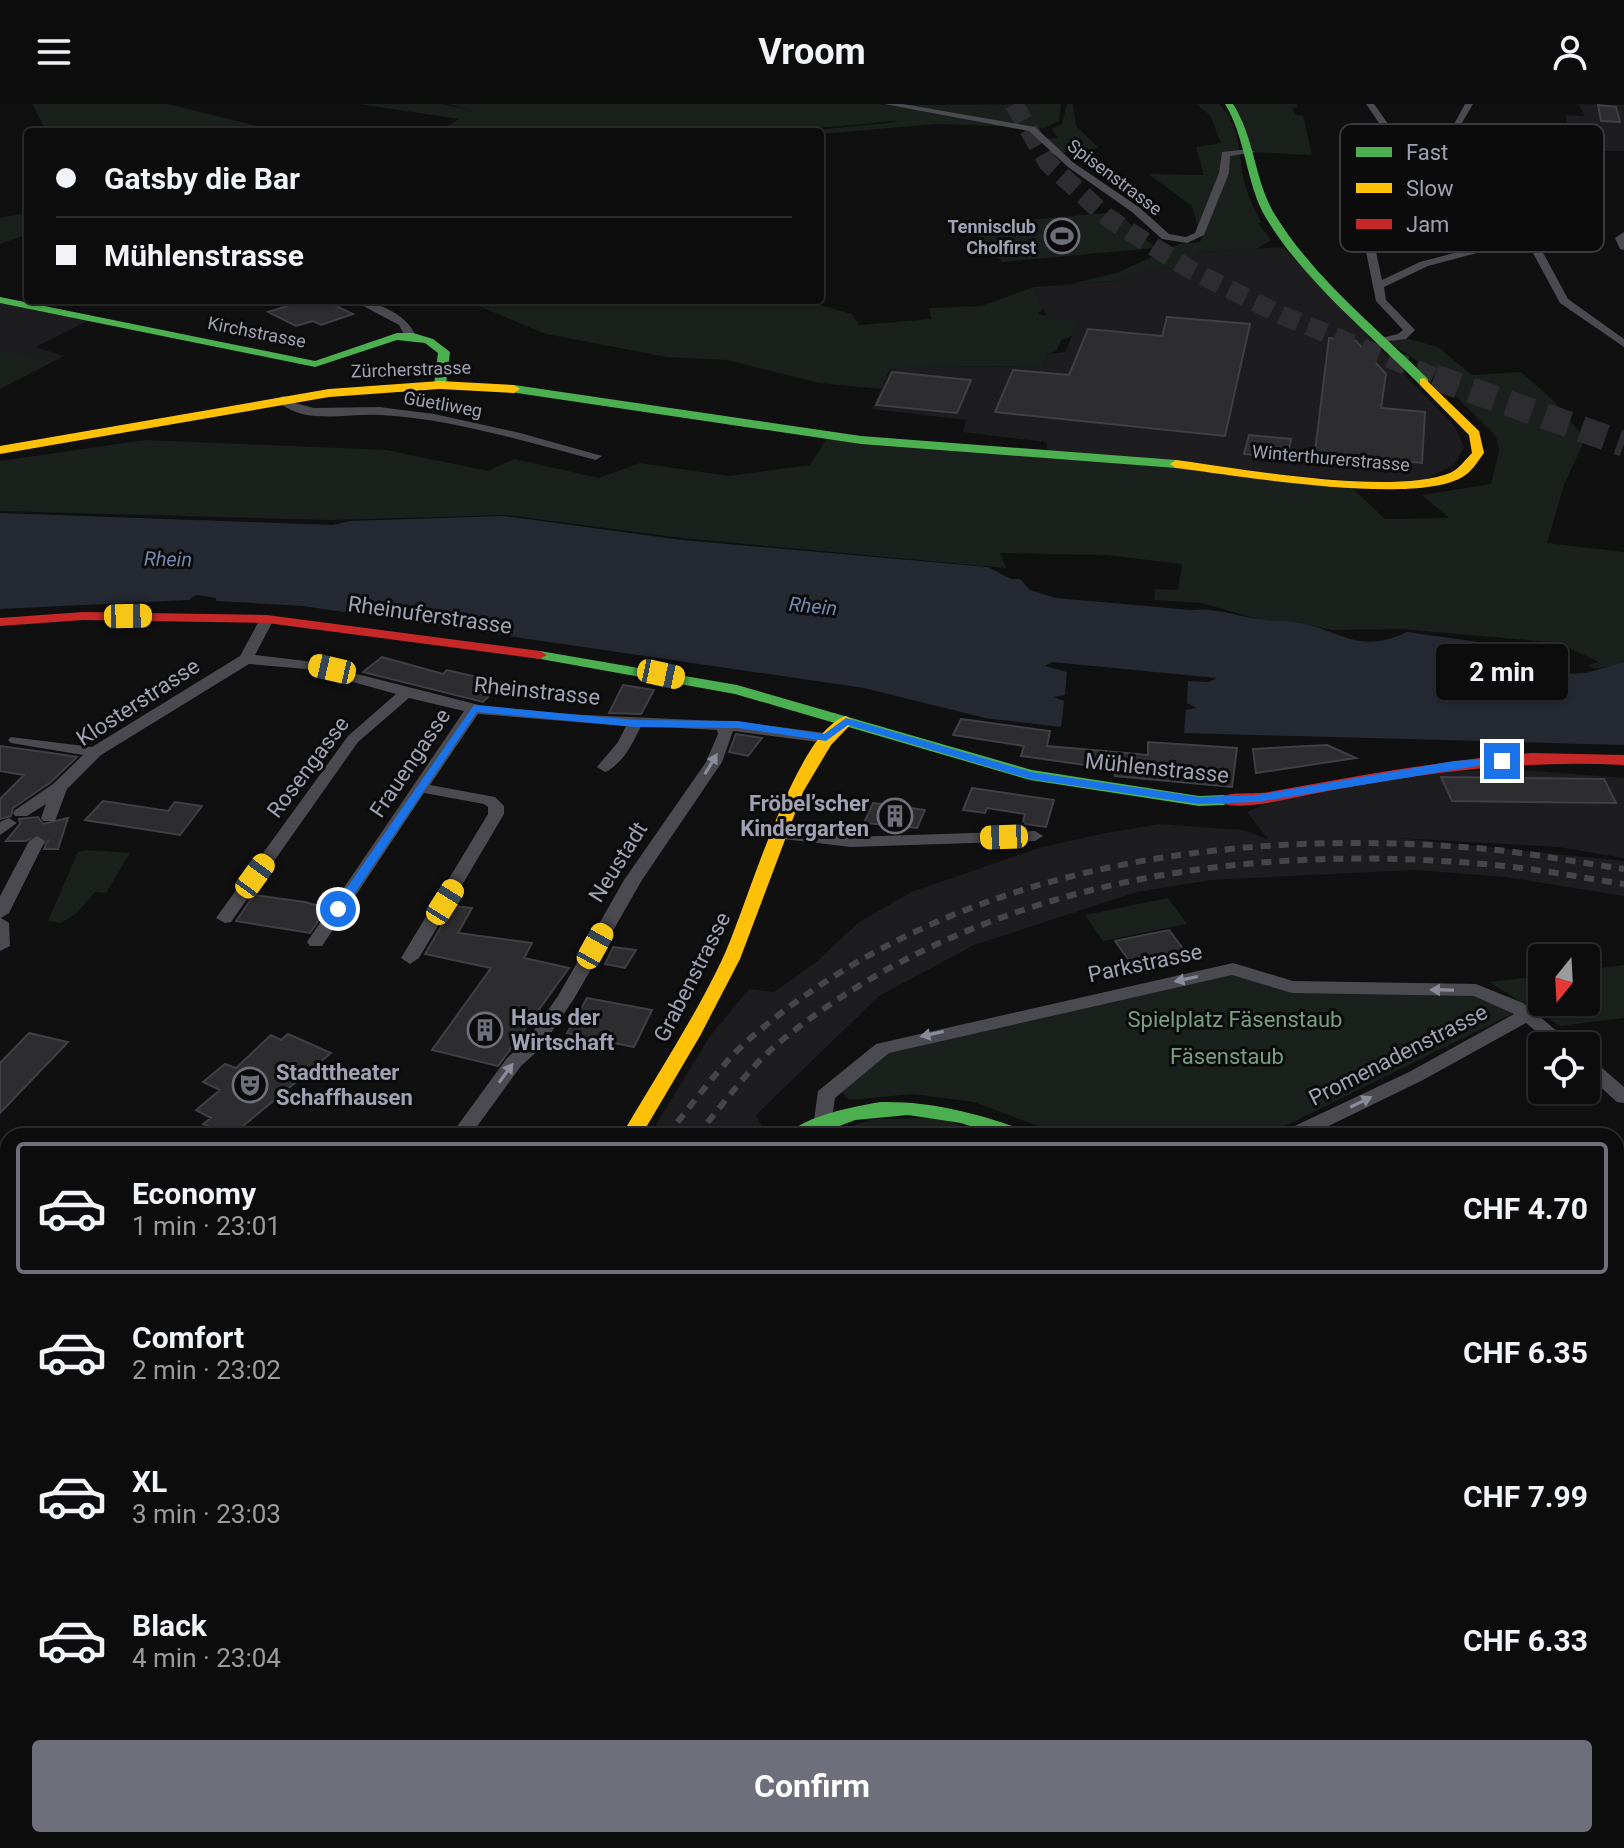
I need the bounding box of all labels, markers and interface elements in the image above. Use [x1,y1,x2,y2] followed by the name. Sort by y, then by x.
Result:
[32,30,76,74] icon: menu
[1548,30,1592,74] icon: person
[758,31,866,73] text: Vroom
[1340,124,1604,252] legend
[1064,135,1166,219] street label: Spisenstrasse
[1406,140,1448,165] text: Fast
[104,161,300,196] text: Gatsby die Bar
[1406,176,1454,201] text: Slow
[1406,212,1449,237] text: Jam
[947,216,1036,258] place label: Tennisclub Cholfirst
[1043,217,1081,255] sports icon: Tennisclub Cholfirst
[104,238,304,273] text: Mühlenstrasse
[206,312,308,352] street label: Kirchstrasse
[351,356,471,382] street label: Zürcherstrasse
[402,387,484,421] street label: Güetliweg
[1251,441,1411,475] street label: Winterthurerstrasse
[144,547,192,571] water label: Rhein
[346,591,514,639] street label: Rheinuferstrasse
[788,592,838,620] water label: Rhein
[104,604,152,628] car
[1436,645,1568,701] callout: 2 min
[306,652,358,686] car
[72,653,204,751] street label: Klosterstrasse
[635,657,687,691] car
[1469,657,1535,687] text: 2 min
[473,672,601,710] street label: Rheinstrasse
[365,704,455,822] street label: Frauengasse
[262,712,354,822] street label: Rosengasse
[1484,743,1520,779] route end
[1084,748,1230,788] street label: Mühlenstrasse
[704,753,718,775] one-way arrow
[740,791,869,841] place label: Fröbel’scher Kindergarten
[876,797,914,835] building icon: Fröbel’scher Kindergarten
[584,817,652,907] street label: Neustadt
[980,824,1028,850] car
[231,850,279,902] car
[422,875,468,929] car
[320,891,356,927] route start
[649,908,735,1046] street label: Grabenstrasse
[573,919,617,973] car
[1086,939,1204,987] street label: Parkstrasse
[1528,944,1600,1016] north arrow
[1528,944,1600,1104] map controls
[1173,973,1198,986] one-way arrow
[1429,983,1454,996] one-way arrow
[1305,999,1491,1111] street label: Promenadenstrasse
[511,1005,615,1055] place label: Haus der Wirtschaft
[1128,1007,1342,1032] park label: Spielplatz Fäsenstaub
[466,1011,504,1049] building icon: Haus der Wirtschaft
[919,1028,944,1041] one-way arrow
[1528,1032,1600,1104] button: locate
[1170,1044,1284,1069] park label: Fäsenstaub
[276,1060,413,1110] place label: Stadttheater Schaffhausen
[498,1063,514,1084] one-way arrow
[231,1066,269,1104] theatre icon: Stadttheater Schaffhausen
[1350,1095,1373,1109] one-way arrow
[36,1172,108,1244] icon: car
[132,1176,256,1211] text: Economy
[1463,1191,1588,1226] text: CHF 4.70
[132,1211,281,1241] text: 1 min · 23:01
[36,1316,108,1388] icon: car
[132,1320,244,1355] text: Comfort
[1463,1335,1588,1370] text: CHF 6.35
[132,1355,281,1385] text: 2 min · 23:02
[36,1460,108,1532] icon: car
[132,1464,167,1499] text: XL
[1463,1479,1588,1514] text: CHF 7.99
[132,1499,281,1529] text: 3 min · 23:03
[36,1604,108,1676] icon: car
[132,1608,207,1643] text: Black
[1463,1623,1588,1658] text: CHF 6.33
[132,1643,281,1673] text: 4 min · 23:04
[32,1740,1592,1832] button: Confirm

